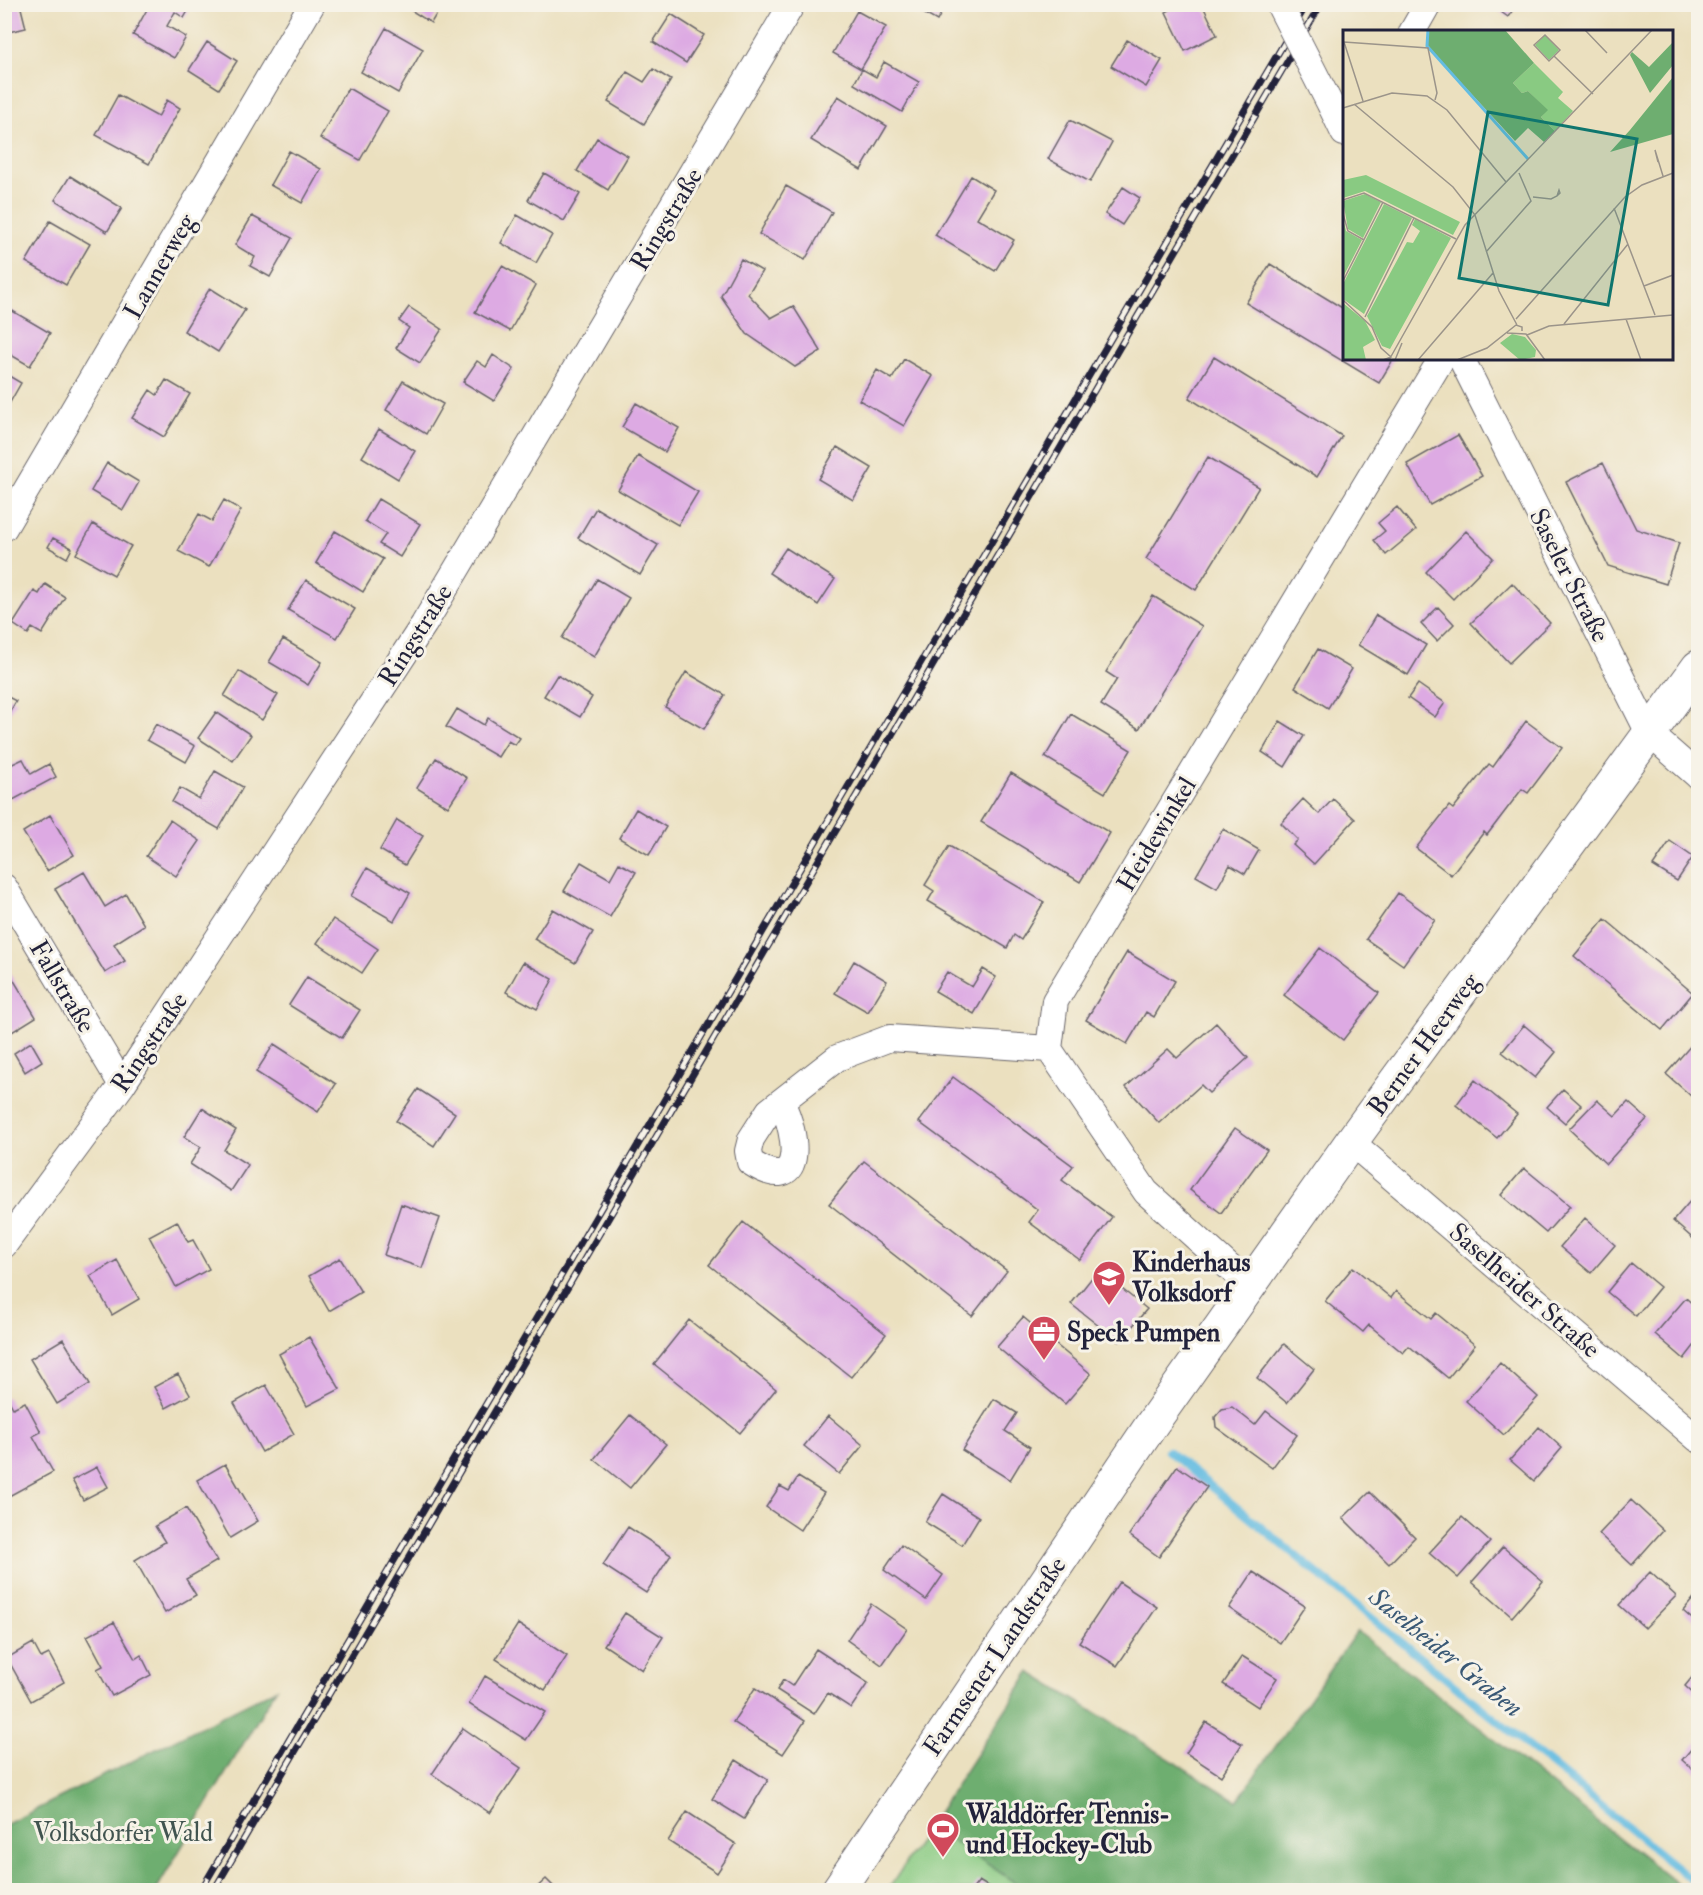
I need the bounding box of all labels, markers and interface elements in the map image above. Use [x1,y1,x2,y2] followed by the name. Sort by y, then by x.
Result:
[1343,30,1673,360] inset map
[624,162,710,277] street label: Ringstraße
[117,207,203,325] street label: Lannerweg
[1522,503,1616,648] street label: Saseler Straße
[372,578,460,692] street label: Ringstraße
[1110,771,1204,898] street label: Heidewinkel
[22,934,102,1039] street label: Fallstraße
[1361,966,1487,1122] street label: Berner Heerweg
[105,986,195,1099] street label: Ringstraße
[1442,1216,1607,1365] street label: Saselheider Straße
[1131,1247,1250,1309] place label: Kinderhaus Volksdorf
[1091,1259,1127,1306] school or university icon: Kinderhaus Volksdorf
[1026,1314,1062,1361] office icon: Speck Pumpen
[1067,1317,1221,1350] place label: Speck Pumpen
[916,1551,1073,1762] street label: Farmsener Landstraße
[1361,1580,1529,1725] water label: Saselheider Graben
[965,1799,1170,1862] place label: Walddörfer Tennis- und Hockey-Club
[925,1811,961,1858] sports icon: Walddörfer Tennis- und Hockey-Club
[33,1817,213,1849] park label: Volksdorfer Wald

